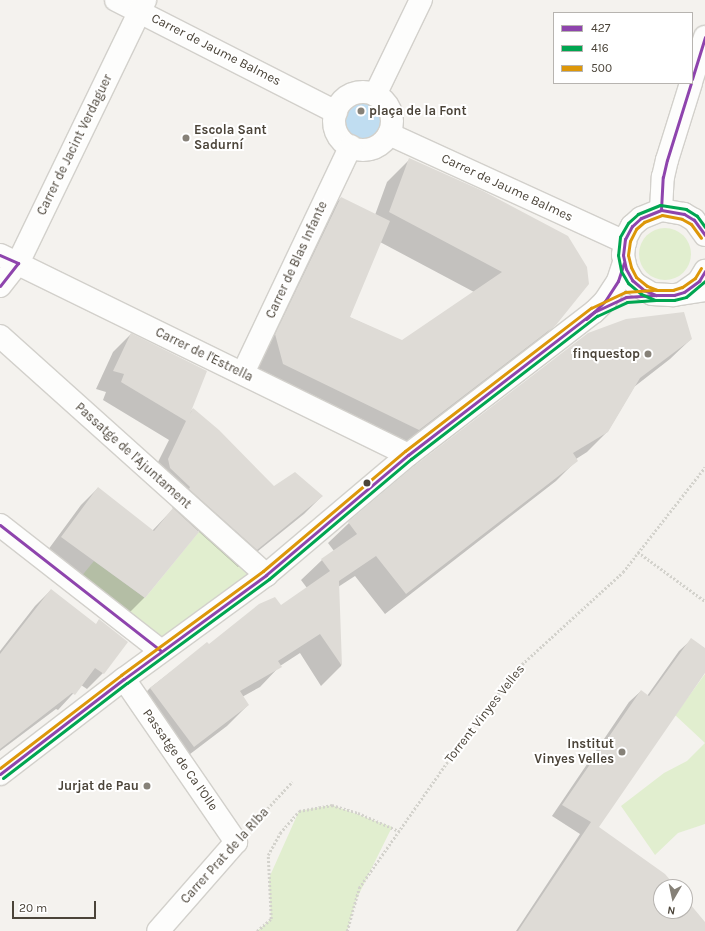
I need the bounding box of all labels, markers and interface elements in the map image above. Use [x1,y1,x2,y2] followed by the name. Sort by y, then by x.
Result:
[149,11,283,89] street label: Carrer de Jaume Balmes
[553,12,693,84] legend
[591,21,610,35] text: 427
[591,41,609,55] text: 416
[591,61,612,75] text: 500
[34,72,116,218] street label: Carrer de Jacint Verdaguer
[369,103,467,119] place label: plaça de la Font
[356,106,366,116] marker: plaça de la Font
[194,123,267,154] place label: Escola Sant Sadurní
[181,133,191,143] marker: Escola Sant Sadurní
[439,151,575,225] street label: Carrer de Jaume Balmes
[263,199,331,321] street label: Carrer de Blas Infante
[153,325,255,385] street label: Carrer de l'Estrella
[573,346,640,362] place label: finquestop
[643,349,653,359] marker: finquestop
[72,400,194,512] street label: Passatge de l'Ajuntament
[362,478,372,488] unlabelled marker
[442,662,528,766] street label: Torrent Vinyes Velles
[139,706,221,814] street label: Passatge de Ca l'Olle
[534,737,614,768] place label: Institut Vinyes Velles
[617,747,627,757] marker: Institut Vinyes Velles
[58,778,139,794] place label: Jurjat de Pau
[142,781,152,791] marker: Jurjat de Pau
[178,805,272,907] street label: Carrer Prat de la RIba
[653,879,693,919] north arrow
[14,893,98,919] scale bar
[19,901,47,915] text: 20 m
[666,903,676,917] text: N

